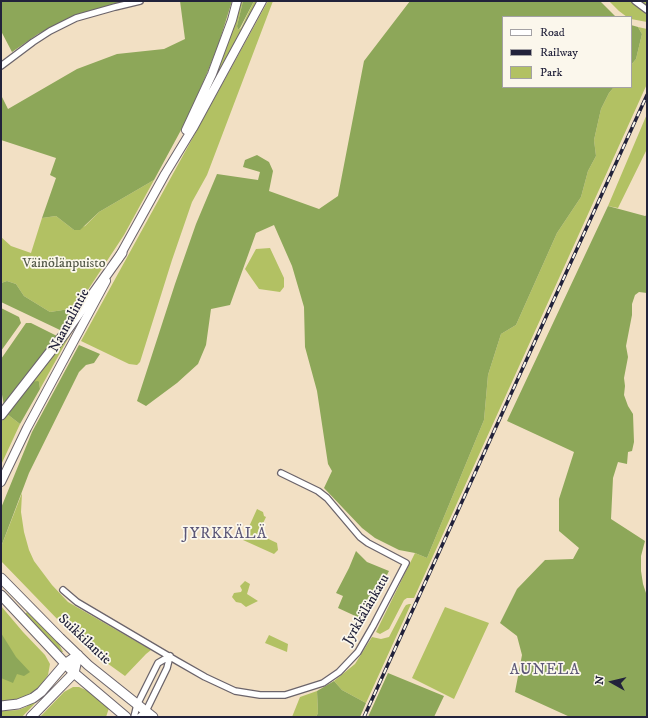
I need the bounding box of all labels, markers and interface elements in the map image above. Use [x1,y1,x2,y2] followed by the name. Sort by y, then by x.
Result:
[502,16,632,88] legend
[540,25,565,40] text: Road
[540,45,578,60] text: Railway
[540,65,562,80] text: Park
[22,256,106,272] park label: Väinölänpuisto
[46,286,94,356] street label: Naantalintie
[183,526,267,544] district label: JYRKKÄLÄ
[340,572,394,648] street label: Jyrkkälänkatu
[54,611,114,669] street label: Suikkilantie
[510,662,580,680] district label: AUNELA
[592,662,632,702] north arrow
[593,675,608,686] text: N

